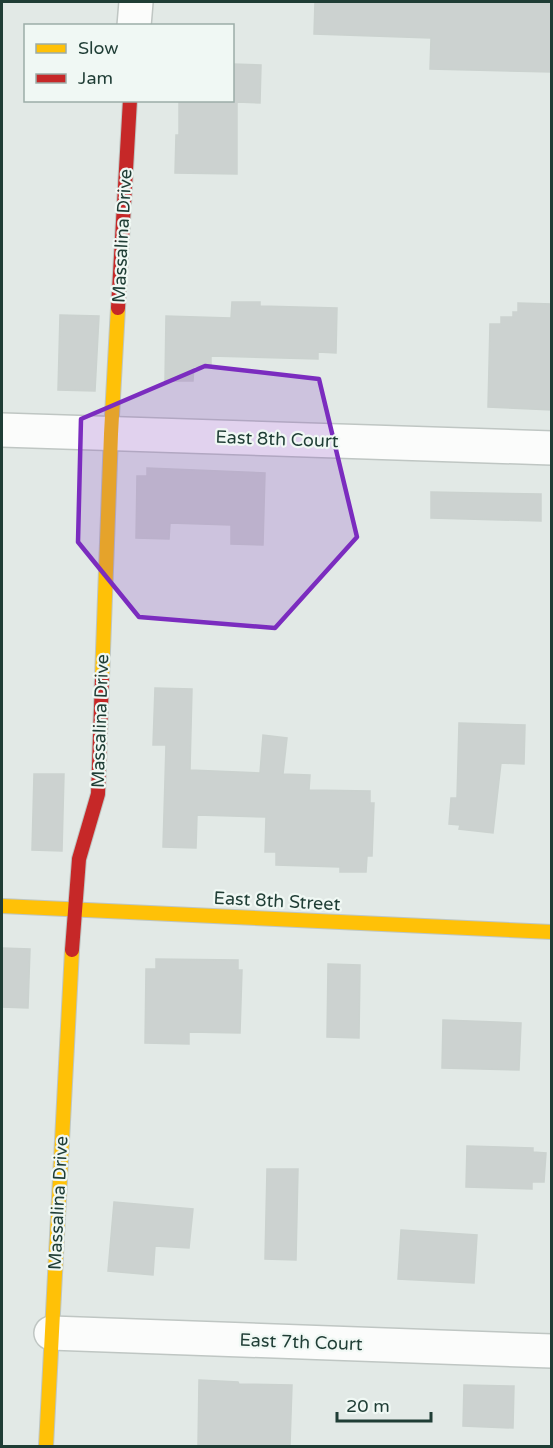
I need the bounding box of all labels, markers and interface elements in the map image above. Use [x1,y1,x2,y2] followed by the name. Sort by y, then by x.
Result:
[24,24,234,102] legend
[78,37,119,59] text: Slow
[78,67,113,89] text: Jam
[108,169,136,303] street label: Massalina Drive
[215,426,339,452] street label: East 8th Court
[87,654,113,788] street label: Massalina Drive
[213,887,341,915] street label: East 8th Street
[44,1136,72,1270] street label: Massalina Drive
[239,1329,363,1355] street label: East 7th Court
[337,1385,432,1423] scale bar
[346,1395,390,1417] text: 20 m

